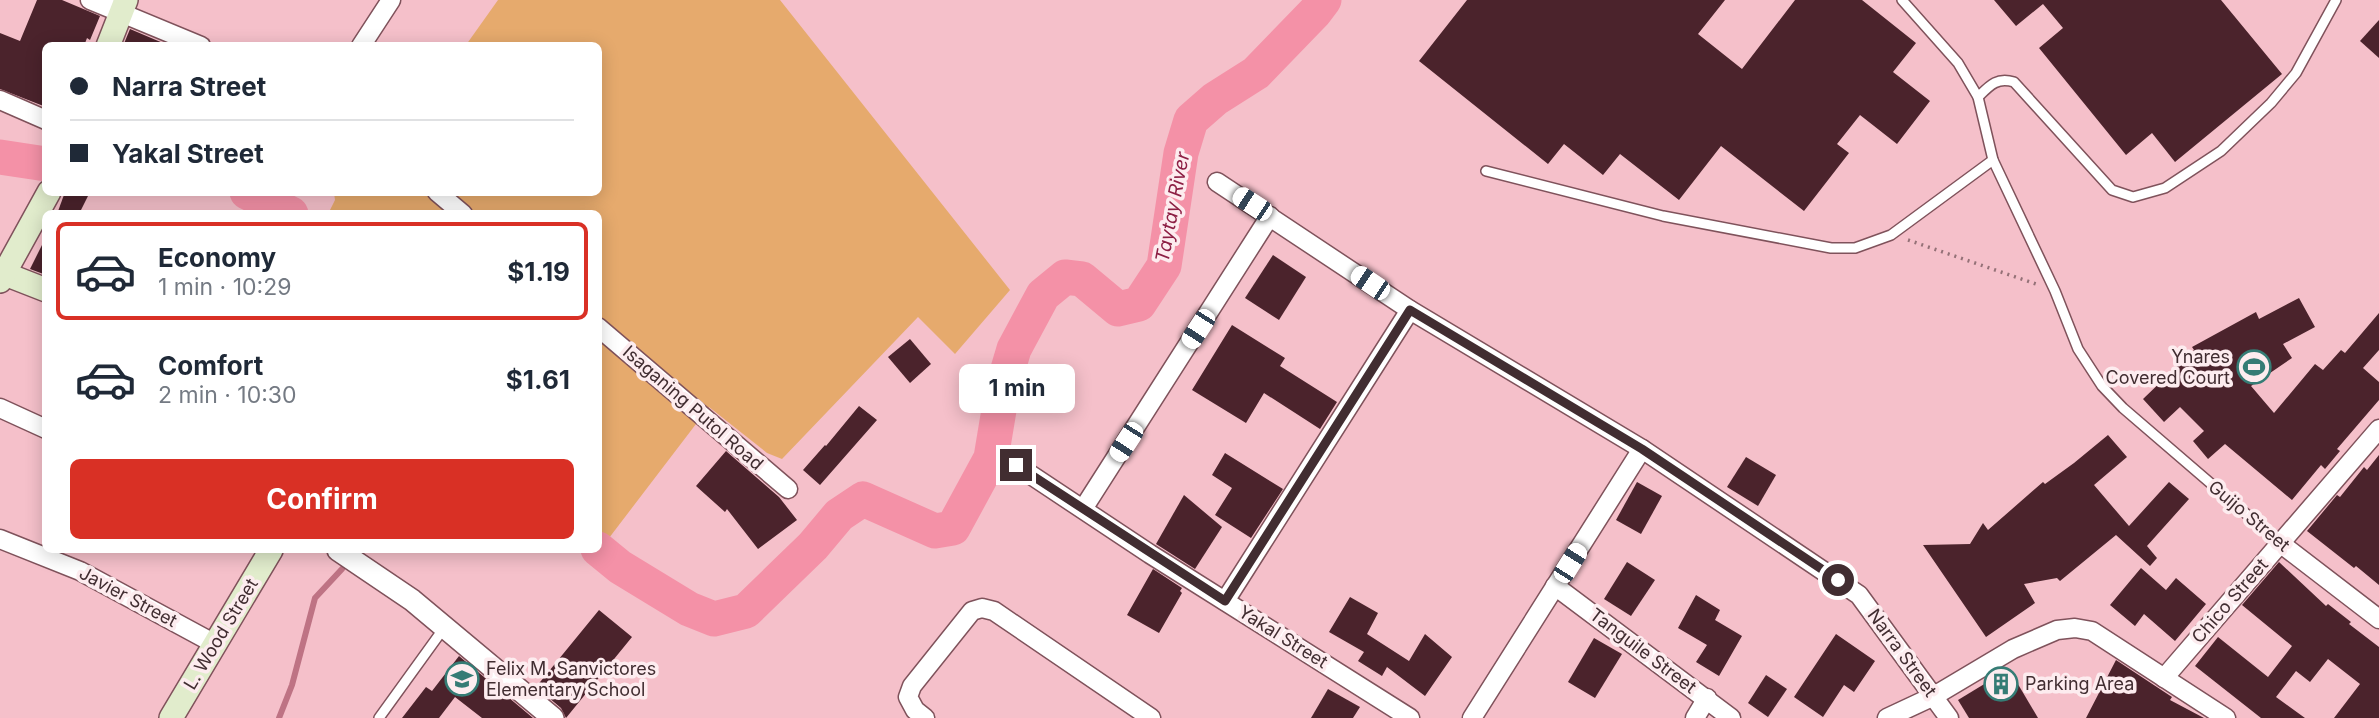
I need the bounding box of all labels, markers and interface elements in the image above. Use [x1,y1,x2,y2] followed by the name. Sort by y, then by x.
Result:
[112,71,266,102] text: Narra Street
[112,138,264,169] text: Yakal Street
[1151,149,1195,264] water label: Taytay River
[1229,184,1276,224] car
[74,240,137,303] icon: car
[158,242,276,273] text: Economy
[507,256,570,287] text: $1.19
[1347,263,1394,303] car
[158,273,291,301] text: 1 min · 10:29
[1178,306,1219,352] car
[619,341,768,474] street label: Isaganing Putol Road
[2106,346,2230,388] place label: Ynares Covered Court
[74,348,137,411] icon: car
[2235,348,2273,386] sports icon: Ynares Covered Court
[158,350,263,381] text: Comfort
[506,364,570,395] text: $1.61
[958,364,1074,412] callout: 1 min
[989,374,1045,402] text: 1 min
[158,381,297,409] text: 2 min · 10:30
[1106,419,1147,465] car
[1000,449,1032,481] route end
[70,459,574,539] button: Confirm
[2204,476,2294,556] street label: Guijo Street
[1550,540,1591,586] car
[2187,554,2272,647] street label: Chico Street
[76,562,181,631] street label: Javier Street
[1822,564,1854,596] route start
[179,574,262,693] street label: L. Wood Street
[1235,601,1332,672] street label: Yakal Street
[1586,604,1701,698] street label: Tanguile Street
[1864,605,1941,701] street label: Narra Street
[486,658,656,700] place label: Felix M. Sanvictores Elementary School
[443,660,481,698] school or university icon: Felix M. Sanvictores Elementary School
[1982,665,2020,703] building icon: Parking Area
[2025,673,2134,694] place label: Parking Area

